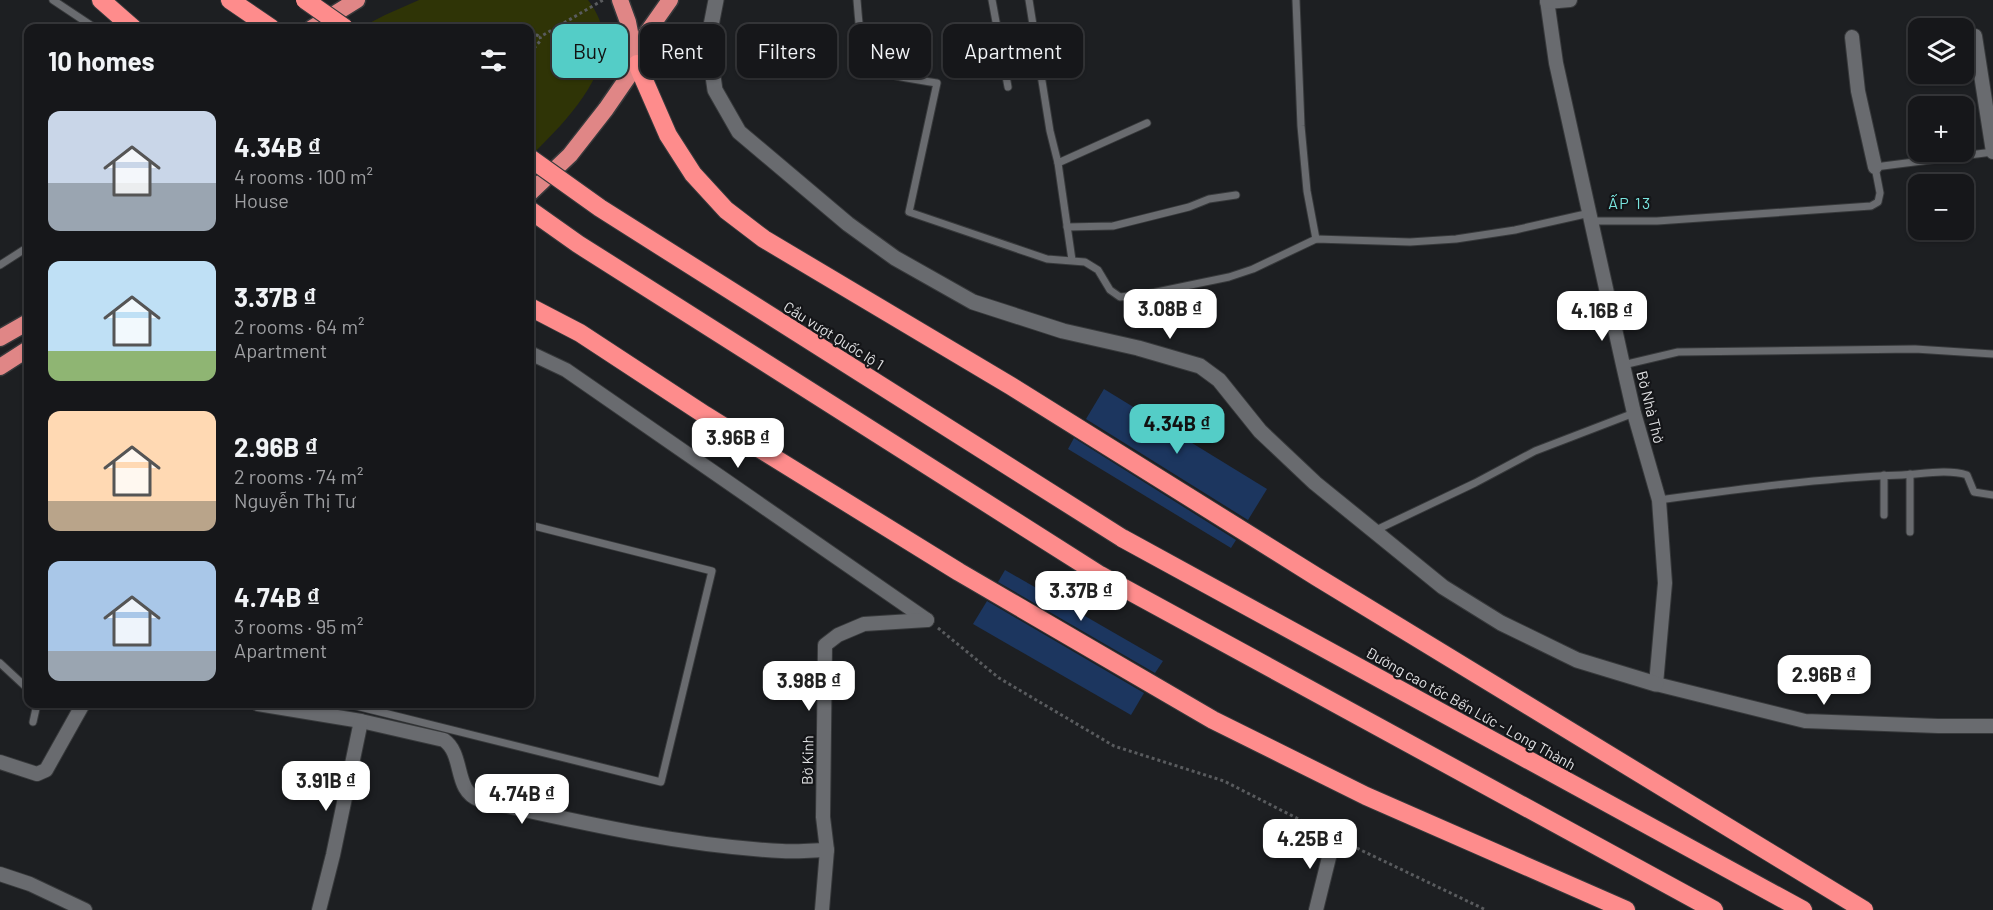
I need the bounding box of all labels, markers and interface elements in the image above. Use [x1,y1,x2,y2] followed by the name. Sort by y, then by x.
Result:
[1908,18,1974,240] map controls
[1908,18,1974,84] button: layers
[552,24,628,78] chip: Buy
[640,24,725,78] chip: Rent
[737,24,837,78] chip: Filters
[849,24,931,78] chip: New
[943,24,1083,78] chip: Apartment
[477,44,510,77] icon: filters
[48,45,155,76] text: 10 homes
[1908,96,1974,162] button: +
[234,131,321,162] text: 4.34B ₫
[96,135,168,207] icon: home
[234,164,373,188] text: 4 rooms · 100 m²
[1908,174,1974,240] button: −
[234,188,289,212] text: House
[1608,193,1652,212] district label: ẤP 13
[234,281,317,312] text: 3.37B ₫
[96,285,168,357] icon: home
[1115,289,1225,340] pin: 3.08B ₫
[1547,291,1657,342] pin: 4.16B ₫
[1138,296,1202,320] text: 3.08B ₫
[781,297,887,373] street label: Cầu vượt Quốc lộ 1
[1571,298,1633,322] text: 4.16B ₫
[234,314,364,338] text: 2 rooms · 64 m²
[234,338,327,362] text: Apartment
[1633,369,1669,445] street label: Bờ Nhà Thờ
[1122,404,1232,455] pin: 4.34B ₫
[1143,411,1211,435] text: 4.34B ₫
[683,418,793,469] pin: 3.96B ₫
[706,425,770,449] text: 3.96B ₫
[234,431,318,462] text: 2.96B ₫
[96,435,168,507] icon: home
[234,464,364,488] text: 2 rooms · 74 m²
[234,488,356,512] text: Nguyễn Thị Tư
[1026,571,1136,622] pin: 3.37B ₫
[1049,578,1113,602] text: 3.37B ₫
[234,581,320,612] text: 4.74B ₫
[96,585,168,657] icon: home
[234,614,363,638] text: 3 rooms · 95 m²
[234,638,327,662] text: Apartment
[1363,643,1579,773] street label: Đường cao tốc Bến Lức - Long Thành
[1769,655,1879,706] pin: 2.96B ₫
[754,661,864,712] pin: 3.98B ₫
[1792,662,1856,686] text: 2.96B ₫
[777,668,841,692] text: 3.98B ₫
[798,735,816,785] street label: Bờ Kinh
[271,761,381,812] pin: 3.91B ₫
[296,768,356,792] text: 3.91B ₫
[467,774,577,825] pin: 4.74B ₫
[489,781,555,805] text: 4.74B ₫
[1255,819,1365,870] pin: 4.25B ₫
[1277,826,1343,850] text: 4.25B ₫

